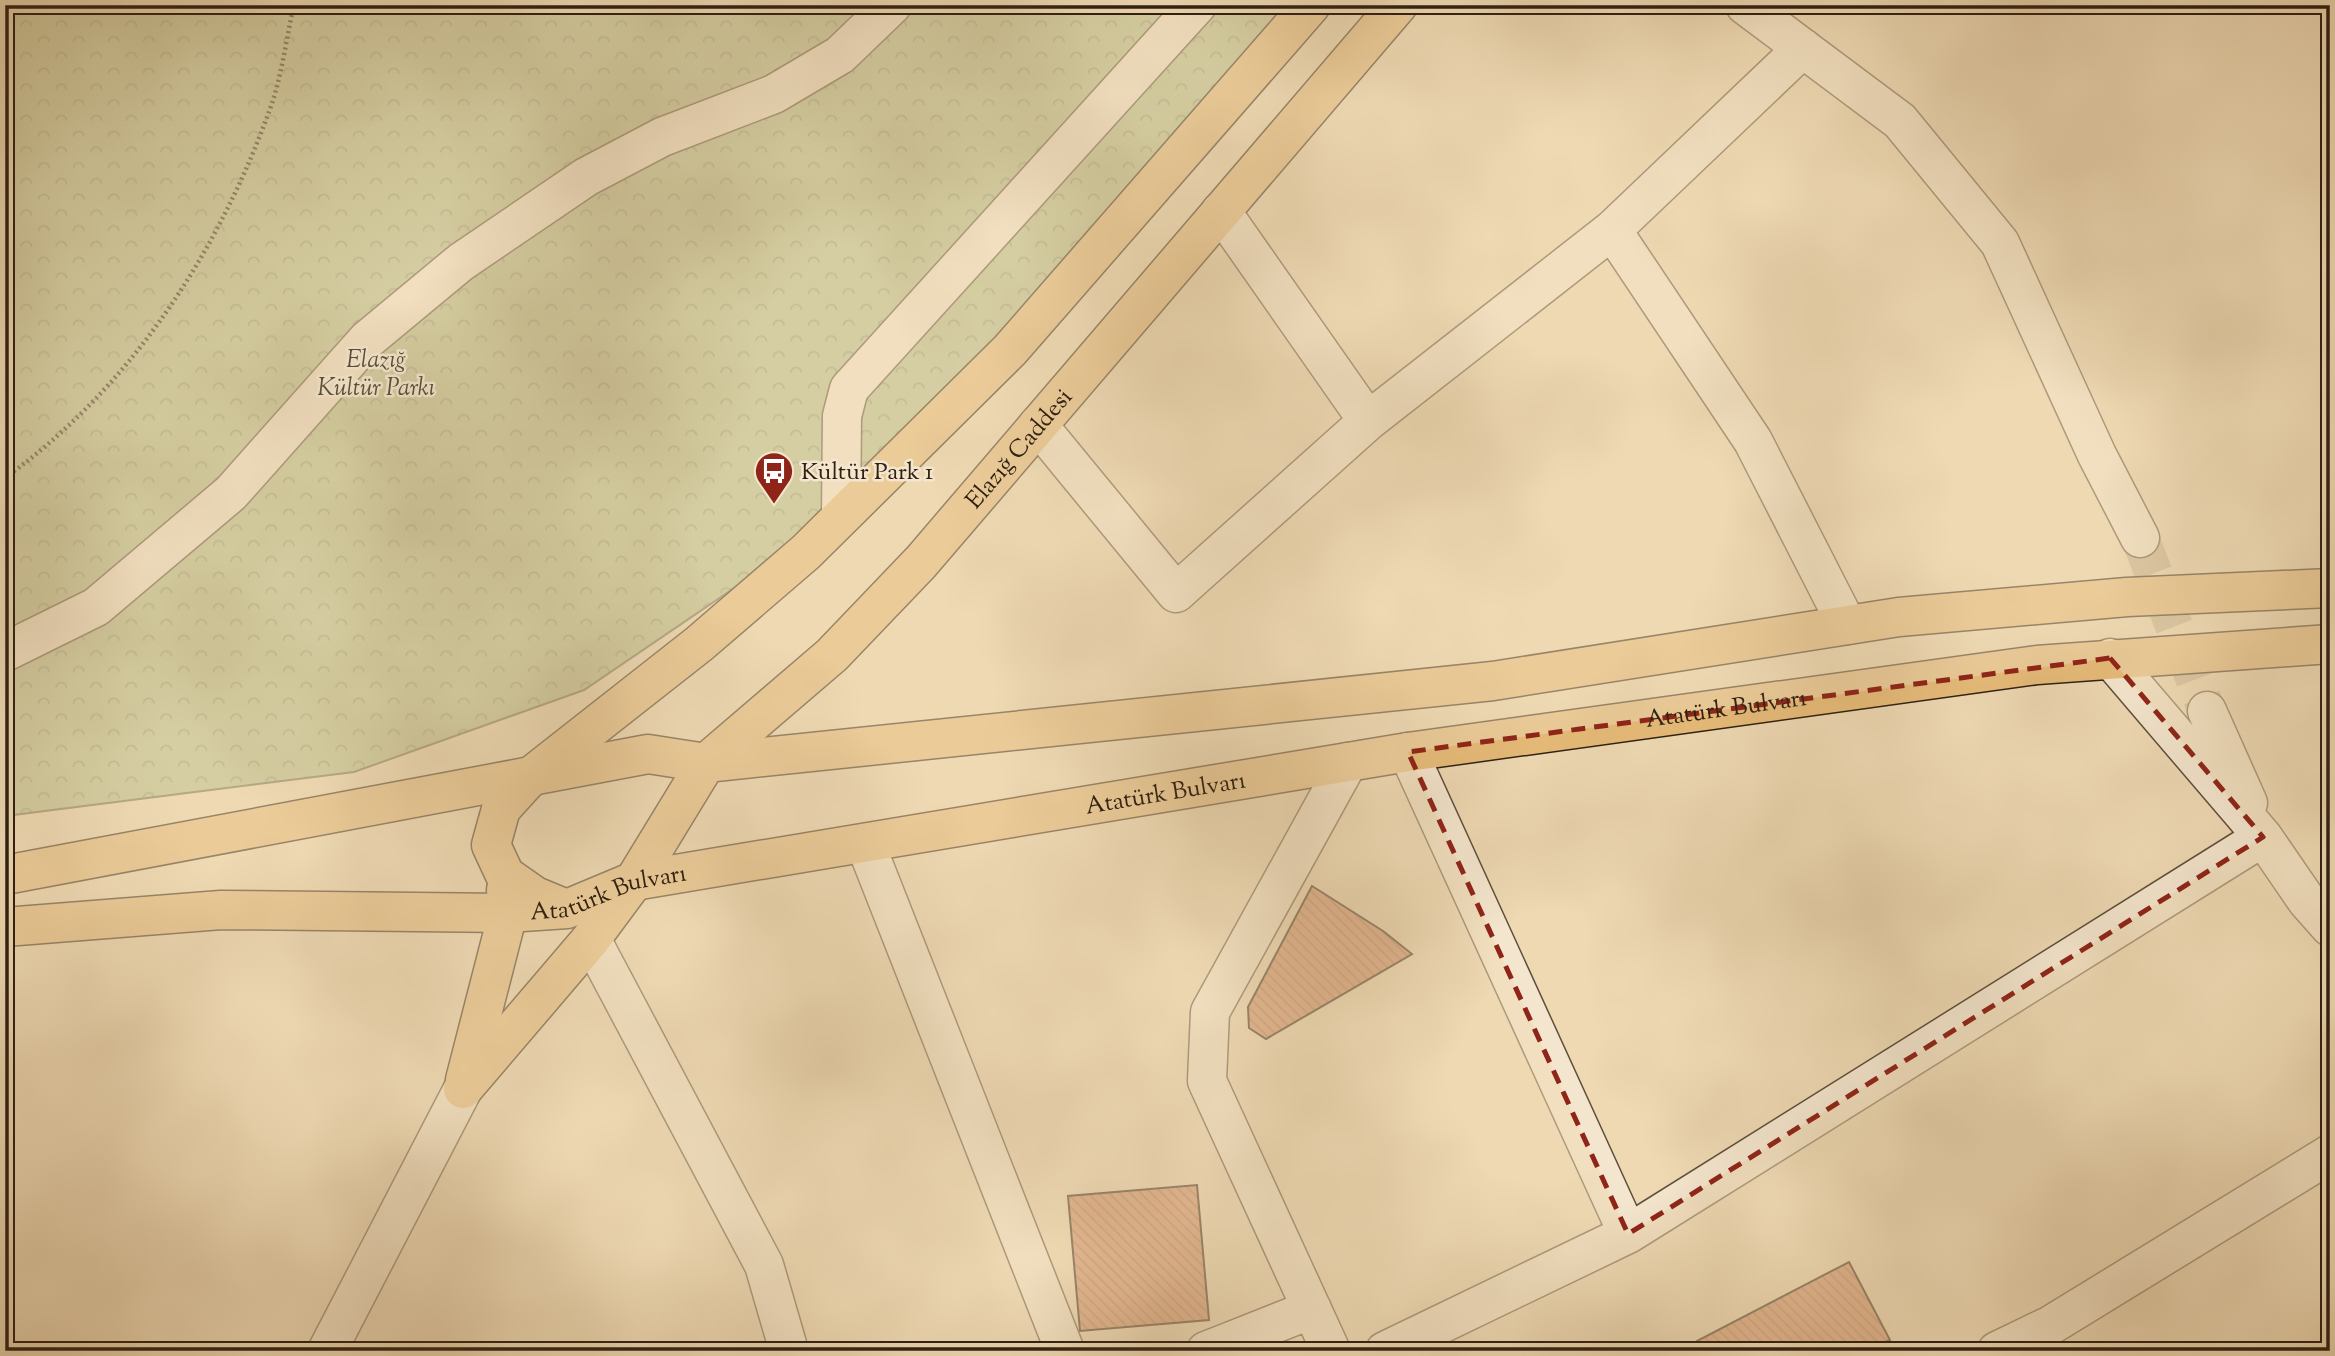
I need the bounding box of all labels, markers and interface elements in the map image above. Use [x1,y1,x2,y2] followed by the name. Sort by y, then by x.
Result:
[317,344,435,406] park label: Elazığ Kültür Parkı
[959,382,1081,517] street label: Elazığ Caddesi
[753,450,795,505] bus stop icon: Kültür Park 1
[801,456,933,490] place label: Kültür Park 1
[1644,682,1809,738] street label: Atatürk Bulvarı
[1083,764,1248,825] street label: Atatürk Bulvarı
[529,858,689,930] street label: Atatürk Bulvarı

